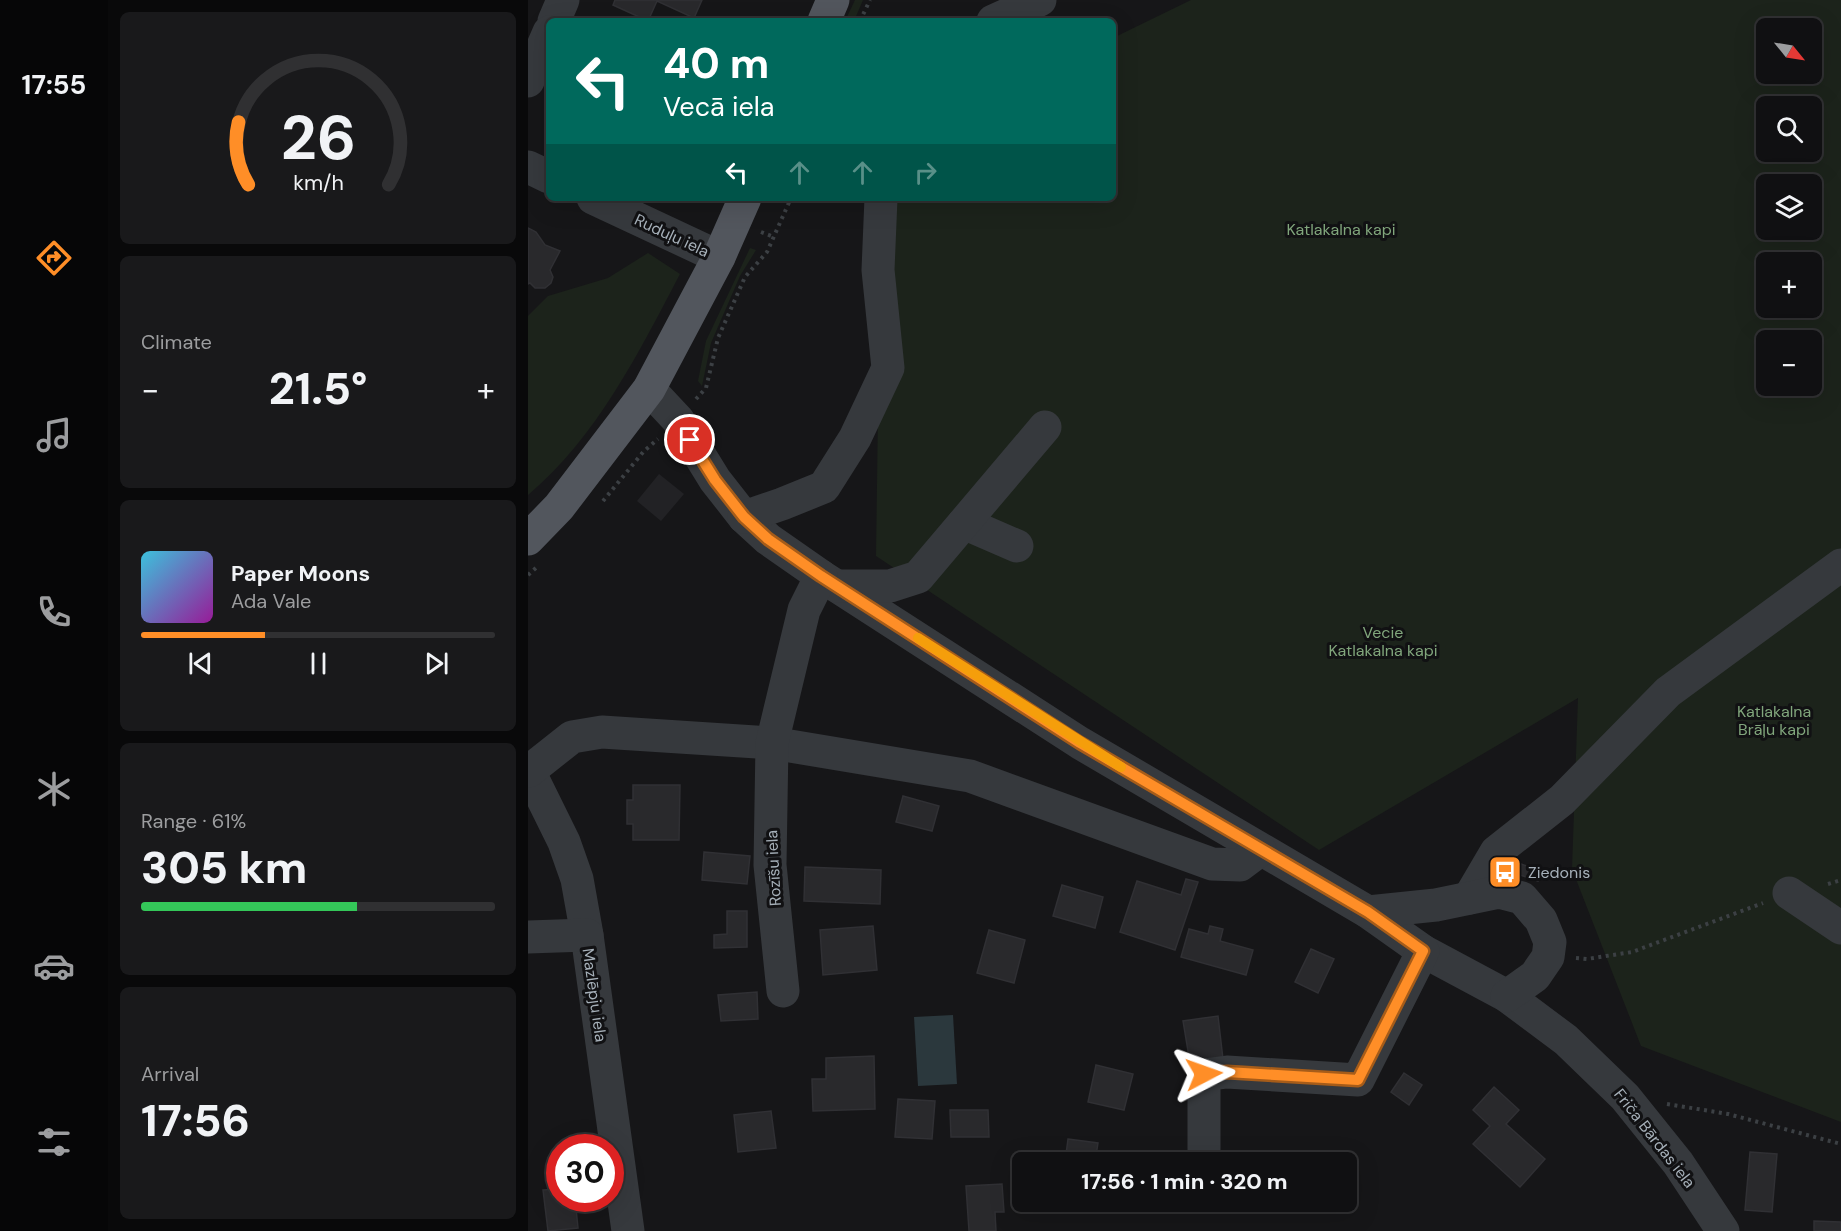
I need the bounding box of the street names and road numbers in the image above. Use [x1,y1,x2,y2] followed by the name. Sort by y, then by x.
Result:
[631,209,713,262] street label: Ruduļu iela
[761,829,786,907] street label: Rozīšu iela
[578,947,611,1043] street label: Mazlēpju iela
[1609,1084,1700,1192] street label: Friča Bārdas iela

